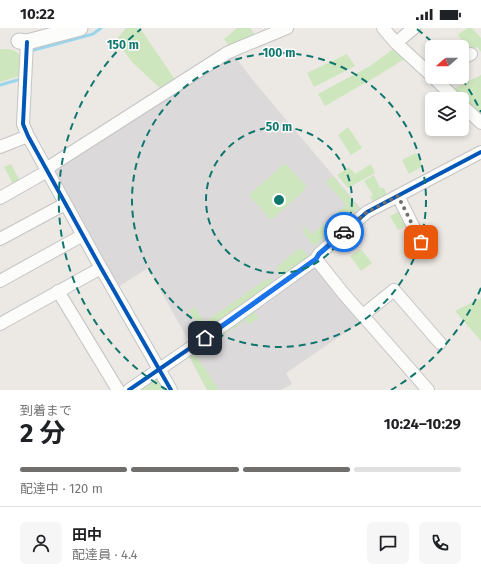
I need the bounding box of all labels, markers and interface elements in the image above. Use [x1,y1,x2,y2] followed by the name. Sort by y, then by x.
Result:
[20,5,55,23] text: 10:22
[107,38,139,52] text: 150 m
[425,40,469,84] north arrow
[425,40,469,136] map controls
[263,46,295,60] text: 100 m
[425,92,469,136] button: layers
[266,120,292,134] text: 50 m
[272,193,286,207] centre of rings
[324,212,364,252] courier
[333,221,355,243] icon: car
[404,225,438,259] pin
[410,231,432,253] icon: bag
[188,321,222,355] pin
[194,327,216,349] icon: home
[20,403,72,418] text: 到着まで
[384,415,461,433] text: 10:24–10:29
[20,418,66,449] text: 2 分
[20,481,103,496] text: 配達中 · 120 m
[20,522,62,564] button: person
[367,522,409,564] button: chat
[419,522,461,564] button: phone
[72,526,102,544] text: 田中
[72,547,138,562] text: 配達員 · 4.4

